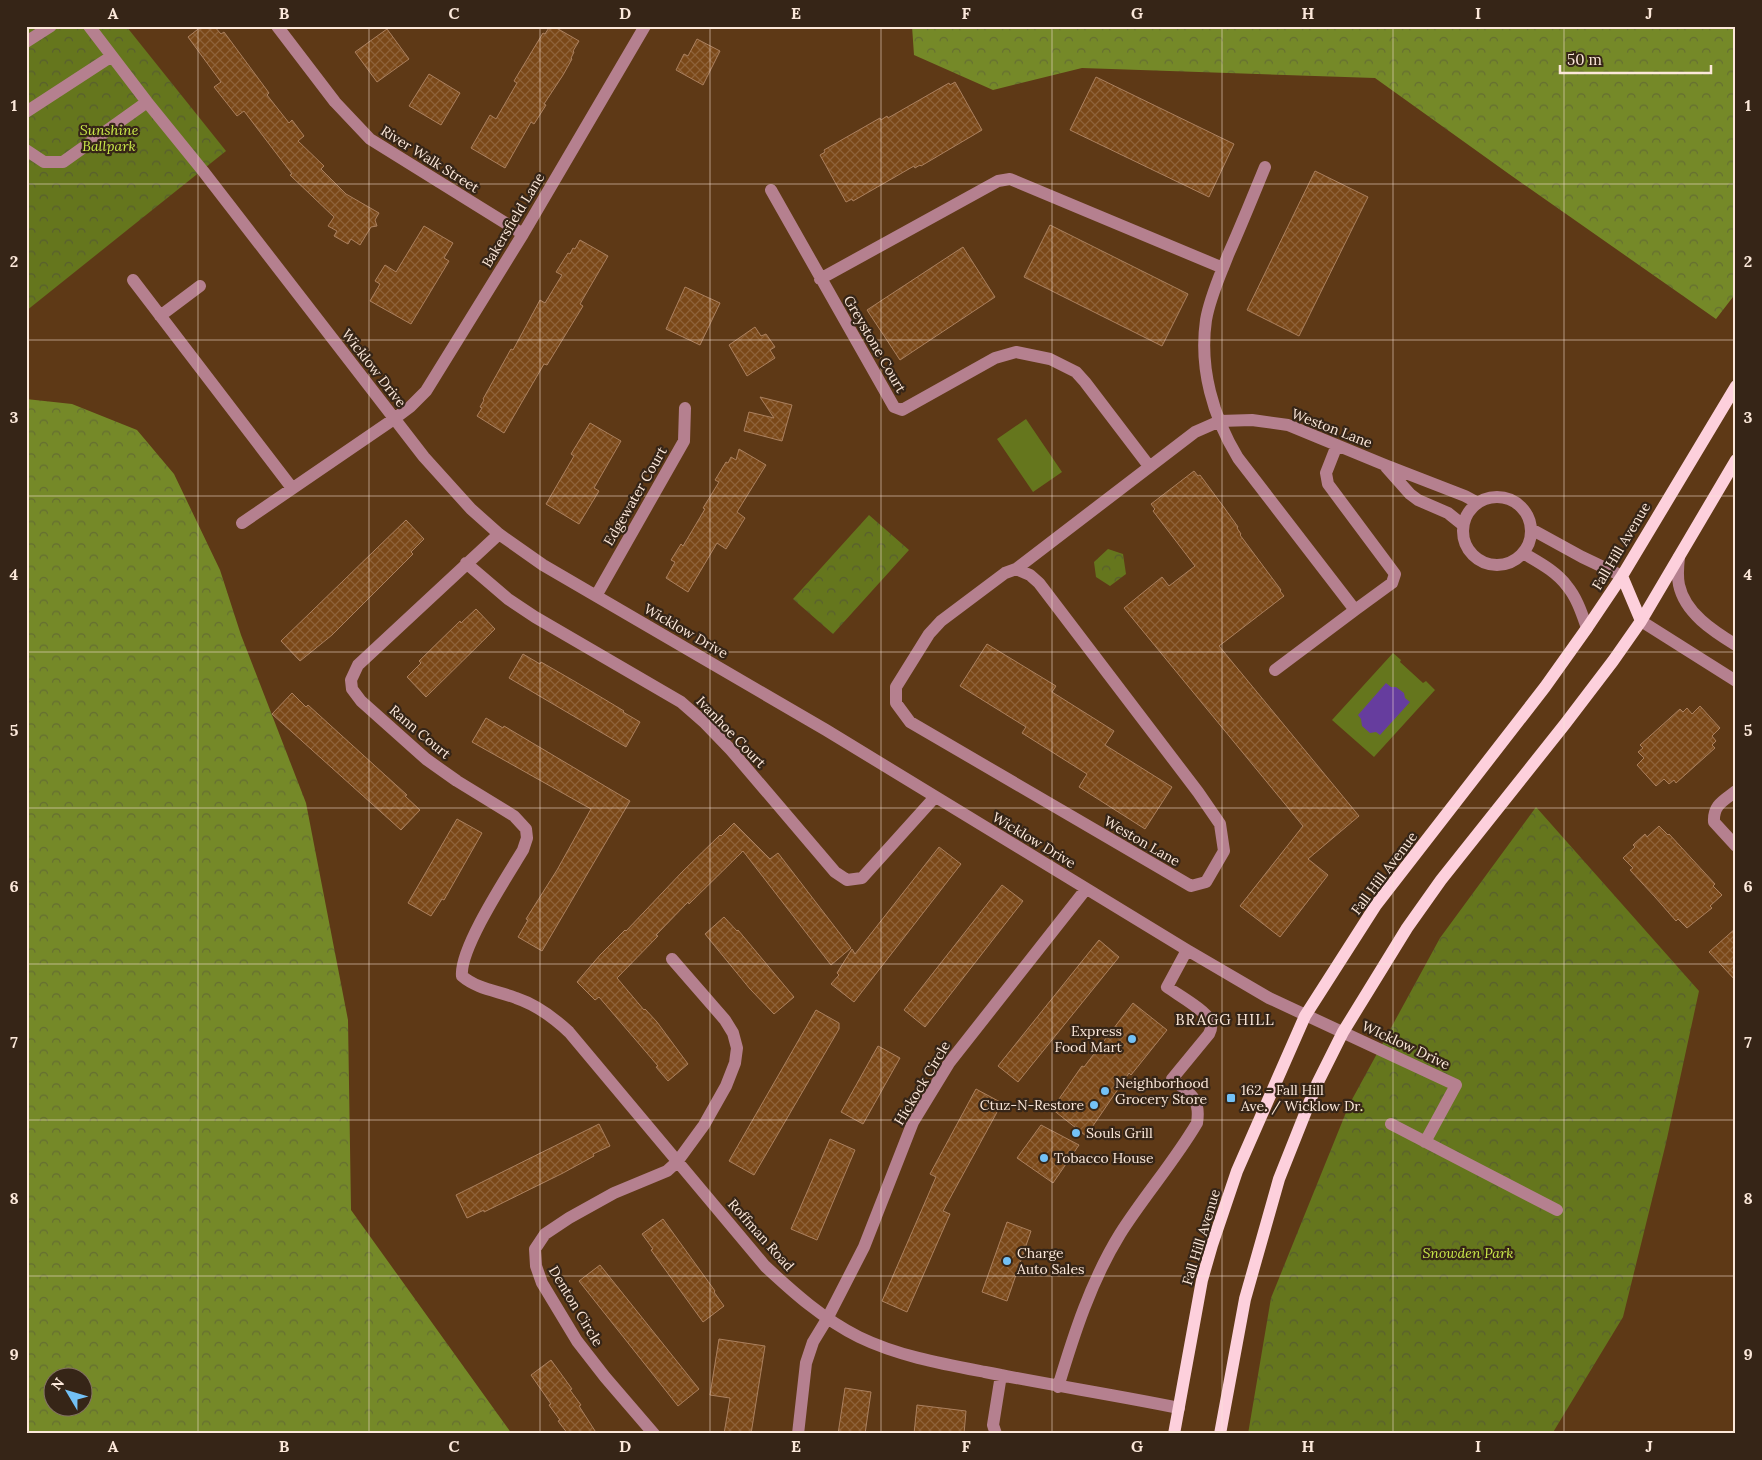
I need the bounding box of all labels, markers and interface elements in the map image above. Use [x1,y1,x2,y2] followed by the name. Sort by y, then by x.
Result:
[108,3,119,23] text: A
[279,3,290,23] text: B
[448,3,460,23] text: C
[619,3,631,23] text: D
[791,3,801,23] text: E
[961,3,971,23] text: F
[1131,3,1143,23] text: G
[1302,3,1315,23] text: H
[1475,3,1481,23] text: I
[1645,3,1653,23] text: J
[1560,42,1711,74] scale bar
[1567,50,1602,69] text: 50 m
[11,95,17,115] text: 1
[1745,95,1751,115] text: 1
[80,121,139,155] park label: Sunshine Ballpark
[378,122,483,197] street label: River Walk Street
[478,169,549,271] street label: Bakersfield Lane
[10,251,18,271] text: 2
[1744,251,1752,271] text: 2
[840,292,910,396] street label: Greystone Court
[338,325,410,411] street label: Wicklow Drive
[1289,404,1375,452] street label: Weston Lane
[10,407,19,427] text: 3
[1744,407,1753,427] text: 3
[599,443,671,549] street label: Edgewater Court
[1588,499,1654,593] street label: Fall Hill Avenue
[10,564,19,584] text: 4
[1744,564,1753,584] text: 4
[641,600,732,663] street label: Wicklow Drive
[692,692,770,772] street label: Ivanhoe Court
[386,701,455,763] street label: Rann Court
[10,720,19,740] text: 5
[1744,720,1753,740] text: 5
[989,808,1079,872] street label: Wicklow Drive
[1101,812,1184,870] street label: Weston Lane
[1347,828,1421,918] street label: Fall Hill Avenue
[9,876,19,896] text: 6
[1743,876,1753,896] text: 6
[1175,1010,1275,1029] district label: BRAGG HILL
[1359,1017,1453,1073] street label: WIcklow Drive
[1054,1022,1123,1056] place label: Express Food Mart
[10,1032,18,1052] text: 7
[1744,1032,1752,1052] text: 7
[1126,1033,1138,1045] marker: Express Food Mart
[890,1037,954,1128] street label: Hickock Circle
[1115,1074,1209,1108] place label: Neighborhood Grocery Store
[1240,1081,1363,1115] place label: 162 - Fall Hill Ave. / Wicklow Dr.
[1099,1085,1111,1097] marker: Neighborhood Grocery Store
[1225,1092,1237,1104] marker: 162 - Fall Hill Ave. / Wicklow Dr.
[980,1096,1084,1114] place label: Ctuz-N-Restore
[1088,1099,1100,1111] marker: Ctuz-N-Restore
[1086,1124,1153,1142] place label: Souls Grill
[1070,1127,1082,1139] marker: Souls Grill
[1054,1149,1154,1167] place label: Tobacco House
[1038,1152,1050,1164] marker: Tobacco House
[1178,1187,1224,1287] street label: Fall Hill Avenue
[9,1188,19,1208] text: 8
[1743,1188,1753,1208] text: 8
[724,1195,798,1275] street label: Roffman Road
[1016,1244,1084,1278] place label: Charge Auto Sales
[1422,1244,1514,1262] park label: Snowden Park
[1001,1255,1013,1267] marker: Charge Auto Sales
[545,1262,607,1350] street label: Denton Circle
[9,1344,19,1364] text: 9
[1743,1344,1753,1364] text: 9
[42,1368,92,1418] north arrow
[47,1374,68,1394] text: N
[108,1436,119,1456] text: A
[279,1436,290,1456] text: B
[448,1436,460,1456] text: C
[619,1436,631,1456] text: D
[791,1436,801,1456] text: E
[961,1436,971,1456] text: F
[1131,1436,1143,1456] text: G
[1302,1436,1315,1456] text: H
[1475,1436,1481,1456] text: I
[1645,1436,1653,1456] text: J

